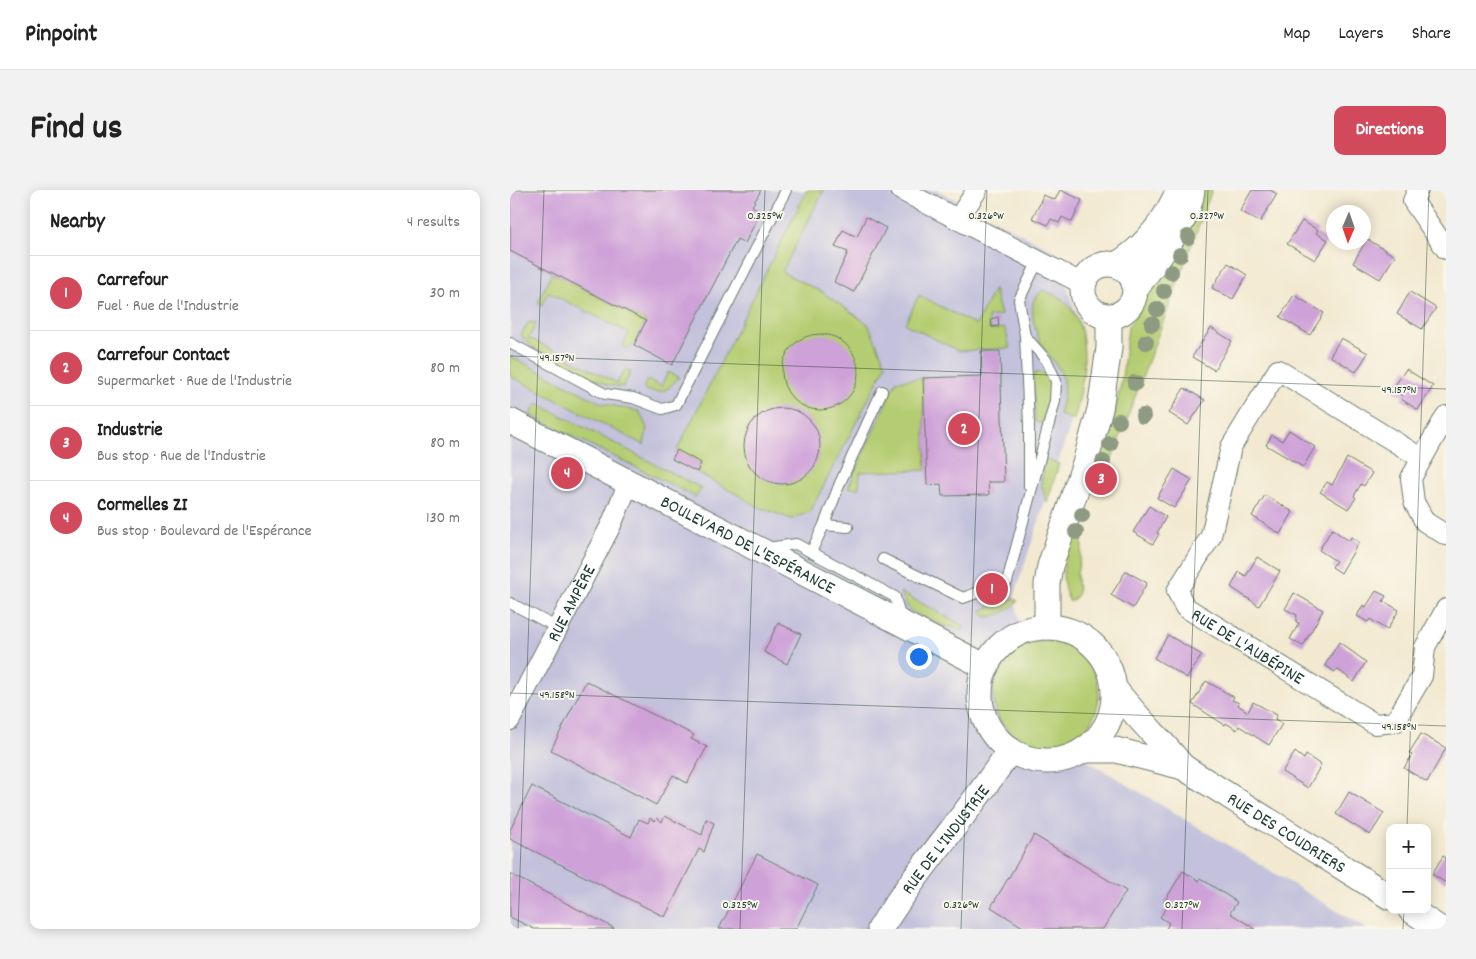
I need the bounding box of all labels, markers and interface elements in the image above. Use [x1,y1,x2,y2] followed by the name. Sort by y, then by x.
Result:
[25,18,97,52] text: Pinpoint
[1283,22,1310,47] text: Map
[1338,22,1384,47] text: Layers
[1412,22,1451,47] text: Share
[30,105,122,155] text: Find us
[1334,106,1446,155] button: Directions
[1326,205,1371,250] north arrow
[50,208,105,238] text: Nearby
[747,208,783,225] text: 0.325°W
[968,208,1004,225] text: 0.326°W
[1190,208,1224,225] text: 0.327°W
[407,211,460,234] text: 4 results
[97,268,168,295] text: Carrefour
[64,282,68,305] text: 1
[430,282,460,305] text: 30 m
[97,295,239,318] text: Fuel · Rue de l'Industrie
[97,343,230,370] text: Carrefour Contact
[539,350,575,367] text: 49.157°N
[63,357,70,380] text: 2
[430,357,460,380] text: 80 m
[97,370,292,393] text: Supermarket · Rue de l'Industrie
[1381,382,1417,399] text: 49.157°N
[948,410,980,448] pin: 2
[97,418,163,445] text: Industrie
[62,432,70,455] text: 3
[430,432,460,455] text: 80 m
[97,445,266,468] text: Bus stop · Rue de l'Industrie
[551,454,583,492] pin: 4
[1085,460,1117,498] pin: 3
[655,491,839,602] street label: BOULEVARD DE L'ESPÉRANCE
[97,493,187,520] text: Cormelles ZI
[63,507,69,530] text: 4
[426,507,460,530] text: 130 m
[97,520,311,543] text: Bus stop · Boulevard de l'Espérance
[543,561,603,647] street label: RUE AMPÈRE
[976,570,1008,608] pin: 1
[1186,604,1308,692] street label: RUE DE L'AUBÉPINE
[906,644,932,670] your location
[539,687,575,704] text: 49.158°N
[1381,719,1417,736] text: 49.158°N
[897,780,997,901] street label: RUE DE L'INDUSTRIE
[1222,788,1350,881] street label: RUE DES COUDRIERS
[1386,824,1431,914] map controls
[1386,824,1431,869] button: +
[1386,869,1431,914] button: −
[722,897,758,914] text: 0.325°W
[943,897,979,914] text: 0.326°W
[1165,897,1199,914] text: 0.327°W

